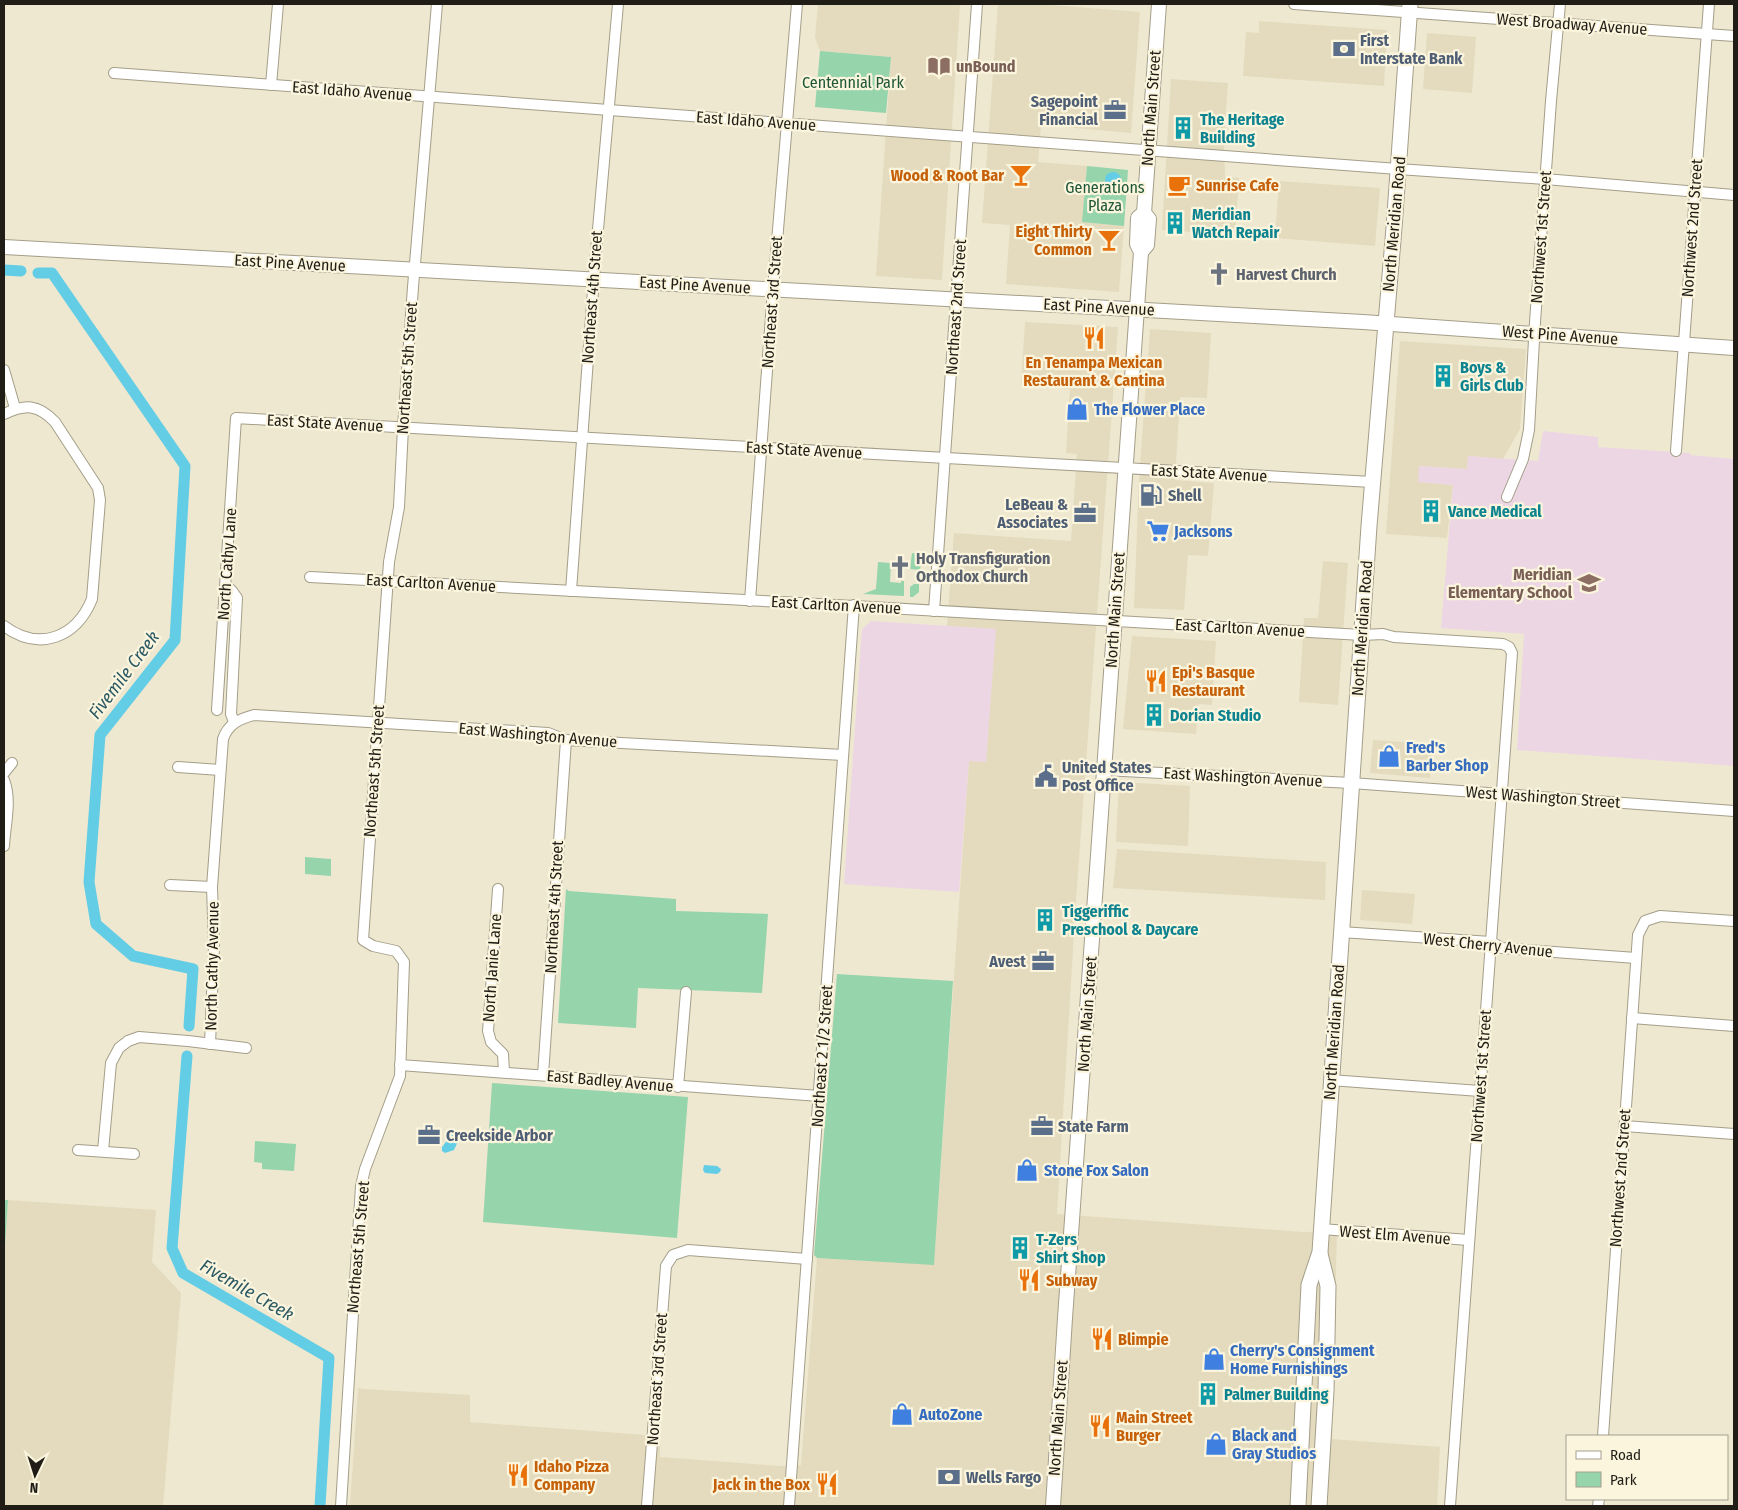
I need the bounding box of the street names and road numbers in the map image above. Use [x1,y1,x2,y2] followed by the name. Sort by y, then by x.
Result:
[1496,9,1648,39] street label: West Broadway Avenue
[1137,49,1165,166] street label: North Main Street
[291,77,413,105] street label: East Idaho Avenue
[695,107,817,135] street label: East Idaho Avenue
[1379,156,1409,292] street label: North Meridian Road
[1678,157,1706,298] street label: Northwest 2nd Street
[1527,169,1555,304] street label: Northwest 1st Street
[578,229,606,364] street label: Northeast 4th Street
[758,234,786,369] street label: Northeast 3rd Street
[942,238,970,375] street label: Northeast 2nd Street
[234,251,346,275] street label: East Pine Avenue
[639,273,751,297] street label: East Pine Avenue
[1043,295,1155,319] street label: East Pine Avenue
[393,300,421,435] street label: Northeast 5th Street
[1501,321,1619,349] street label: West Pine Avenue
[266,410,384,436] street label: East State Avenue
[745,437,863,463] street label: East State Avenue
[1150,460,1268,486] street label: East State Avenue
[214,507,240,621] street label: North Cathy Lane
[1101,551,1129,668] street label: North Main Street
[1348,560,1376,696] street label: North Meridian Road
[366,570,497,596] street label: East Carlton Avenue
[771,592,902,618] street label: East Carlton Avenue
[1175,615,1306,641] street label: East Carlton Avenue
[360,703,388,838] street label: Northeast 5th Street
[458,719,618,751] street label: East Washington Avenue
[1163,763,1323,791] street label: East Washington Avenue
[1465,782,1622,812] street label: West Washington Street
[541,839,567,974] street label: Northeast 4th Street
[201,901,223,1031] street label: North Cathy Avenue
[479,913,505,1023] street label: North Janie Lane
[1422,929,1554,961] street label: West Cherry Avenue
[1073,955,1101,1072] street label: North Main Street
[1320,964,1348,1100] street label: North Meridian Road
[808,983,837,1128] street label: Northeast 2 1/2 Street
[1467,1008,1495,1143] street label: Northwest 1st Street
[546,1066,674,1096] street label: East Badley Avenue
[1606,1107,1634,1248] street label: Northwest 2nd Street
[343,1179,373,1314] street label: Northeast 5th Street
[1339,1222,1451,1248] street label: West Elm Avenue
[643,1311,671,1446] street label: Northeast 3rd Street
[1044,1359,1072,1476] street label: North Main Street

